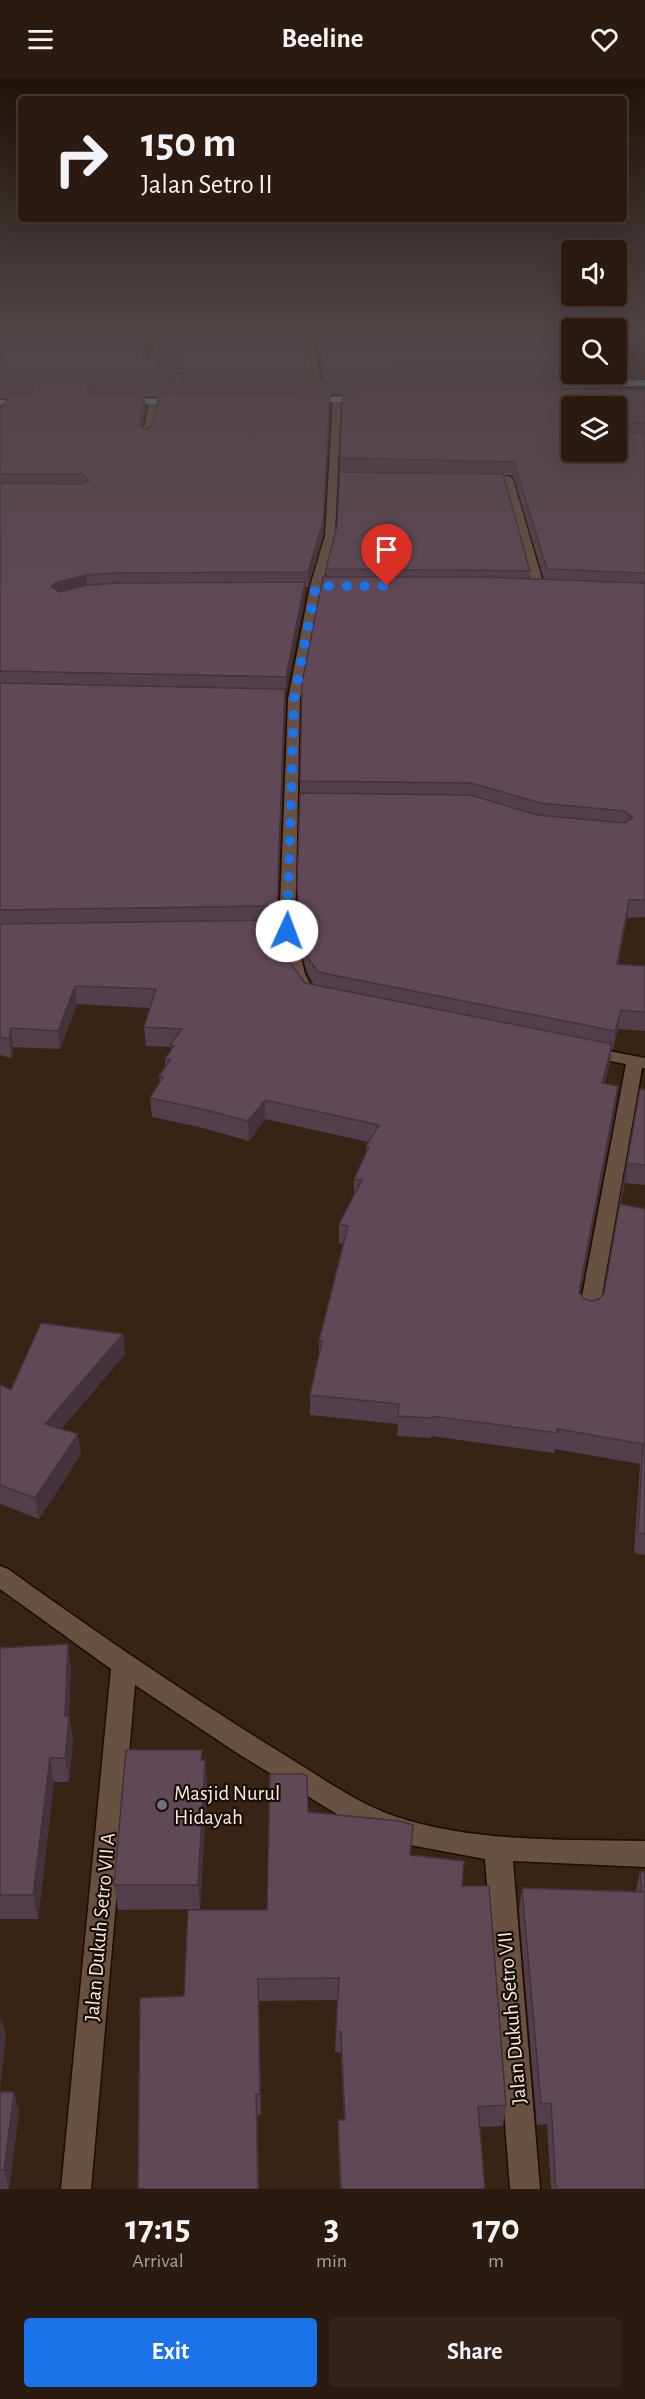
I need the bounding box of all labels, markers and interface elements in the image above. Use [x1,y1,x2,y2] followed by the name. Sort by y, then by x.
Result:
[24,23,57,56] icon: menu
[588,23,621,56] icon: heart
[281,25,364,52] text: Beeline
[42,120,120,198] icon: right
[141,122,236,164] text: 150 m
[141,171,273,198] text: Jalan Setro II
[561,240,627,462] map controls
[561,240,627,306] button: sound
[561,318,627,384] button: search
[561,396,627,462] button: layers
[361,524,412,586] pin
[370,533,403,566] icon: arrive
[255,899,319,963] position arrow
[174,1783,280,1828] place label: Masjid Nurul Hidayah
[155,1798,169,1812] marker: Masjid Nurul Hidayah
[81,1832,119,2022] street label: Jalan Dukuh Setro VII A
[494,1931,530,2105] street label: Jalan Dukuh Setro VII
[125,2210,191,2246] text: 17:15
[324,2210,339,2246] text: 3
[472,2210,520,2246] text: 170
[132,2251,184,2271] text: Arrival
[316,2251,347,2271] text: min
[488,2251,504,2271] text: m
[24,2318,317,2387] button: Exit
[329,2318,621,2387] button: Share

